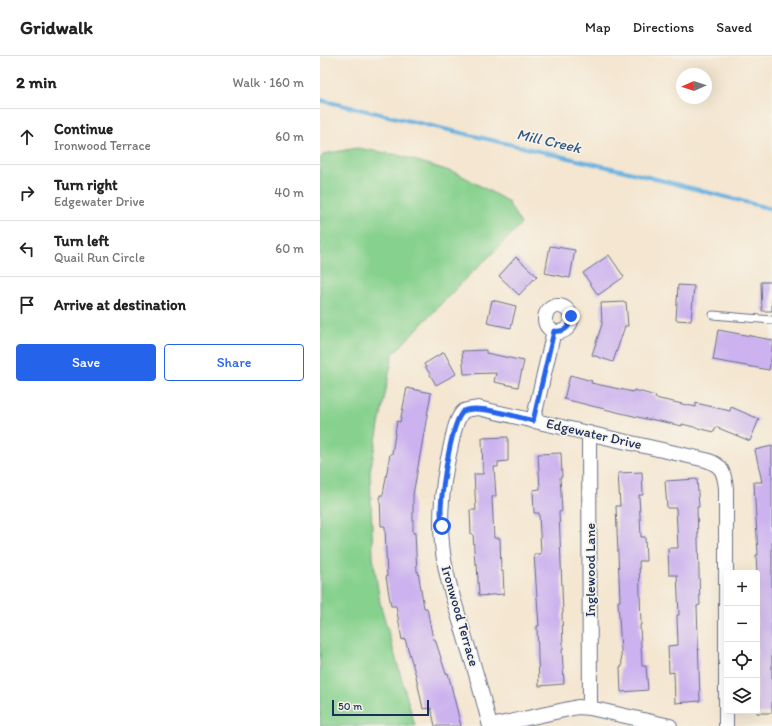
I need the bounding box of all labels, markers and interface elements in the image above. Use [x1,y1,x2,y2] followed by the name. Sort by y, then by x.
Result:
[20,16,93,39] text: Gridwalk
[585,19,611,36] text: Map
[633,19,694,36] text: Directions
[716,19,752,36] text: Saved
[676,68,712,104] north arrow
[16,72,56,92] text: 2 min
[233,75,304,90] text: Walk · 160 m
[54,120,113,138] text: Continue
[515,125,584,157] water label: Mill Creek
[16,126,38,148] icon: ahead
[275,129,304,144] text: 60 m
[54,138,151,153] text: Ironwood Terrace
[54,176,118,194] text: Turn right
[16,182,38,204] icon: right
[274,185,304,200] text: 40 m
[54,194,145,209] text: Edgewater Drive
[54,232,109,250] text: Turn left
[16,238,38,260] icon: left
[275,241,304,256] text: 60 m
[54,250,145,265] text: Quail Run Circle
[16,294,38,316] icon: arrive
[54,296,186,314] text: Arrive at destination
[562,307,580,325] route end
[16,344,156,381] button: Save
[164,344,304,381] button: Share
[545,415,644,453] street label: Edgewater Drive
[433,517,451,535] route start
[582,523,599,617] street label: Inglewood Lane
[437,564,483,669] street label: Ironwood Terrace
[724,570,760,714] map controls
[724,570,760,606] button: +
[724,606,760,642] button: −
[724,642,760,678] button: locate
[724,678,760,714] button: layers
[332,698,429,717] scale bar
[338,700,362,713] text: 50 m

